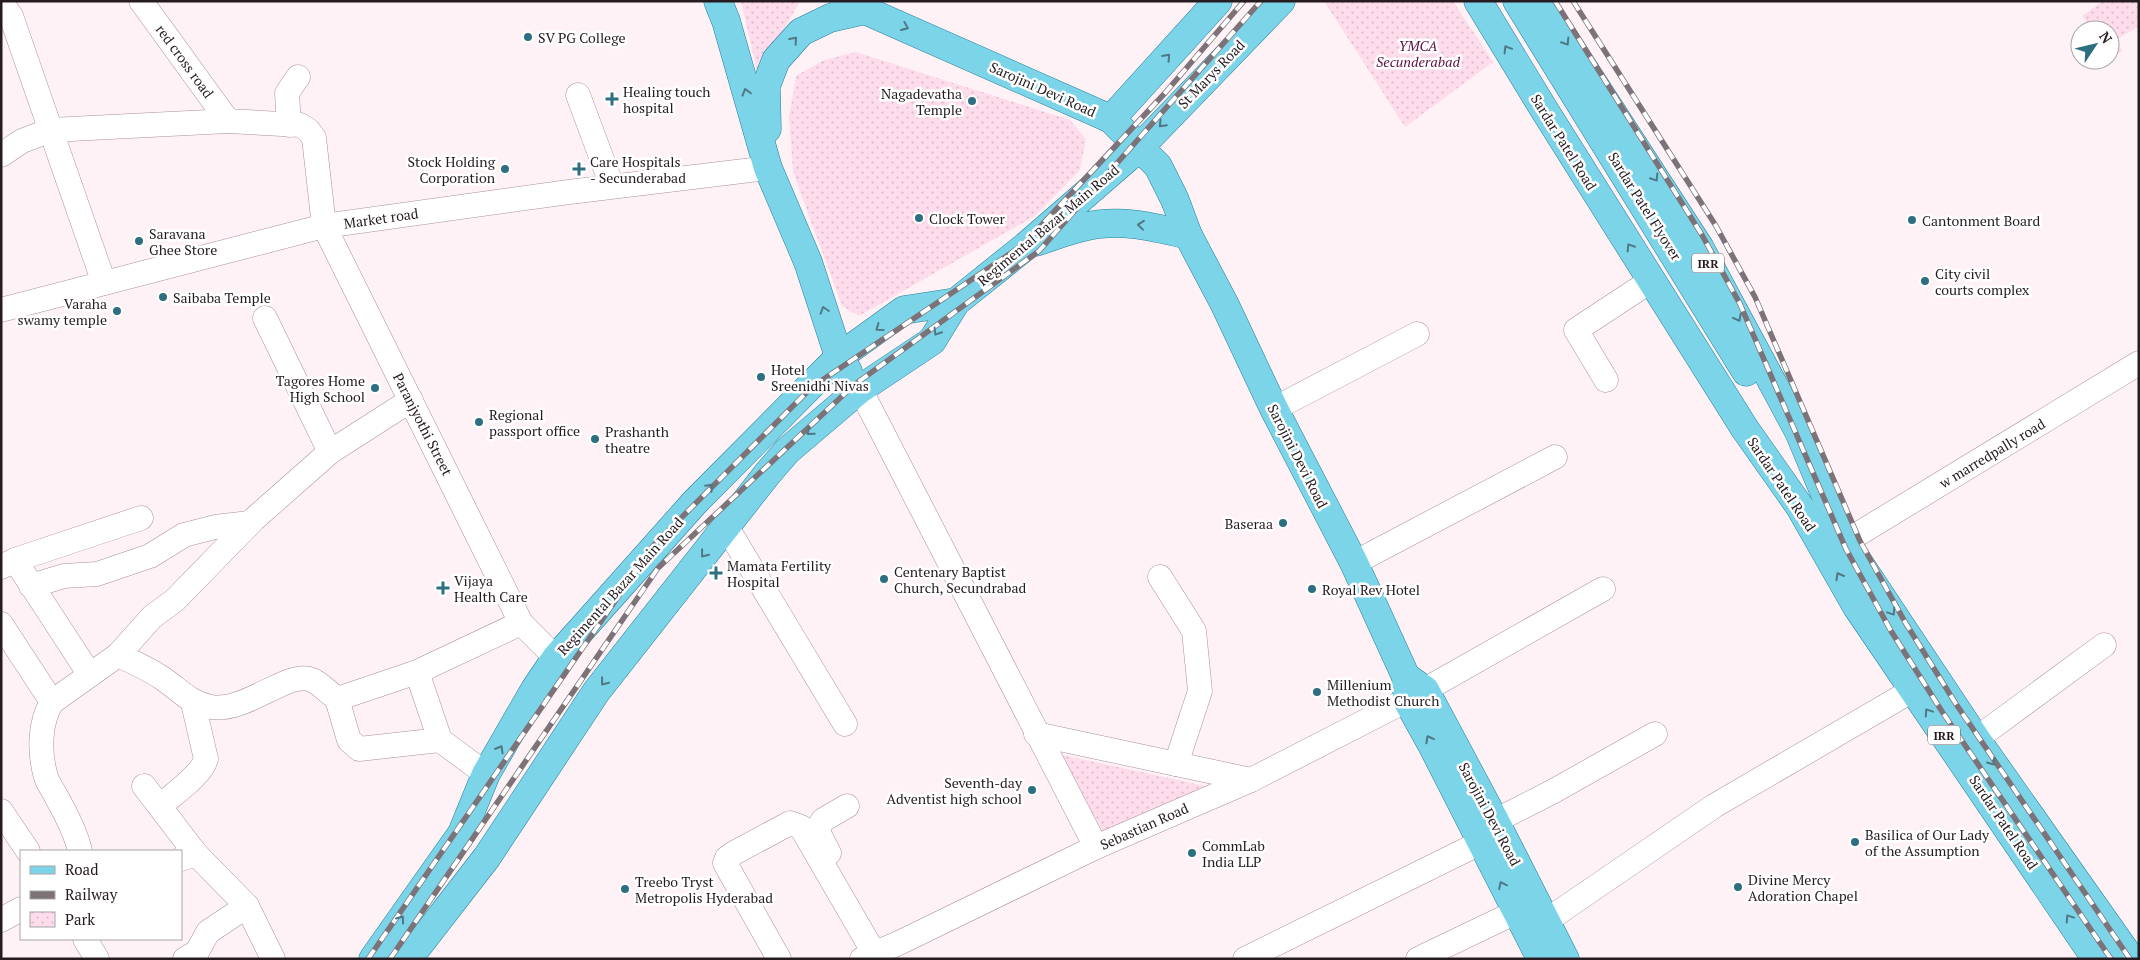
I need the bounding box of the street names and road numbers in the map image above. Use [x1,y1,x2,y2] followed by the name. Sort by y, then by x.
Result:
[152,20,218,102] street label: red cross road
[1173,35,1249,113] street label: St Marys Road
[987,57,1099,121] street label: Sarojini Devi Road
[1527,90,1601,194] street label: Sardar Patel Road
[1604,148,1686,264] street label: Sardar Patel Flyover
[973,160,1123,290] street label: Regimental Bazar Main Road
[342,203,420,233] street label: Market road
[1692,254,1724,272] road number: IRR
[389,369,457,479] street label: Paranjyothi Street
[1264,401,1333,512] street label: Sarojini Devi Road
[1935,414,2049,493] street label: w marredpally road
[1743,433,1821,535] street label: Sardar Patel Road
[553,513,687,659] street label: Regimental Bazar Main Road
[1928,726,1960,744] road number: IRR
[1455,759,1525,869] street label: Sarojini Devi Road
[1965,771,2043,873] street label: Sardar Patel Road
[1097,798,1191,854] street label: Sebastian Road

